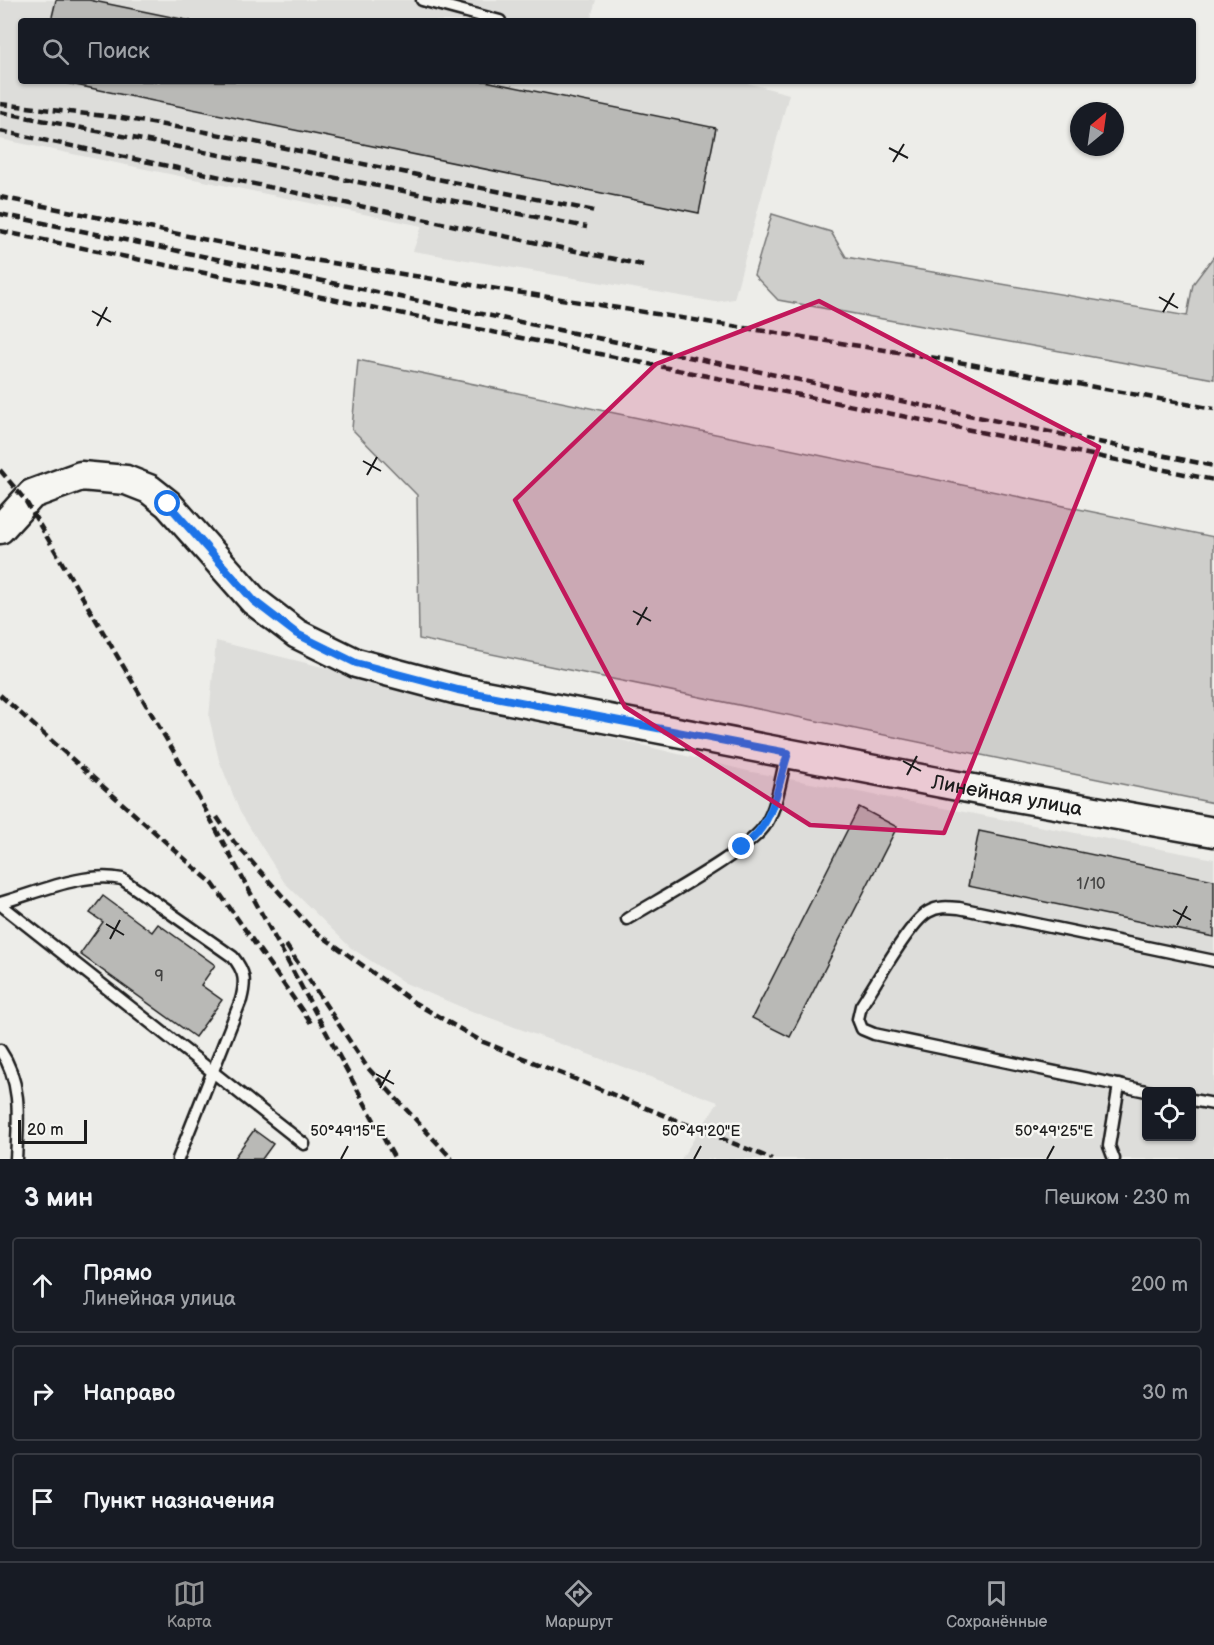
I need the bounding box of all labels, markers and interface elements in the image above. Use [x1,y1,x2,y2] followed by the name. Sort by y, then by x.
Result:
[18,18,1196,84] search box
[39,35,72,68] icon: search
[87,38,150,65] text: Поиск
[1070,102,1124,156] north arrow
[154,490,180,516] route start
[929,770,1085,822] street label: Линейная улица
[728,833,754,859] route end
[1076,875,1106,894] house number: 1/10
[154,967,164,986] house number: 9
[1142,1087,1196,1141] map controls
[1142,1087,1196,1141] button: locate
[18,1117,87,1144] scale bar
[27,1121,63,1140] text: 20 m
[310,1122,386,1141] text: 50°49'15"E
[662,1122,740,1141] text: 50°49'20"E
[1015,1122,1093,1141] text: 50°49'25"E
[24,1183,93,1214] text: 3 мин
[1044,1186,1190,1210] text: Пешком · 230 m
[83,1260,152,1287] text: Прямо
[26,1269,59,1302] icon: ahead
[1131,1273,1188,1297] text: 200 m
[83,1287,236,1311] text: Линейная улица
[26,1377,59,1410] icon: right
[83,1380,175,1407] text: Направо
[1142,1381,1188,1405] text: 30 m
[26,1485,59,1518] icon: arrive
[83,1488,275,1515] text: Пункт назначения
[167,1577,212,1632] tab: Карта
[545,1577,613,1632] tab: Маршрут
[946,1577,1047,1632] tab: Сохранённые

